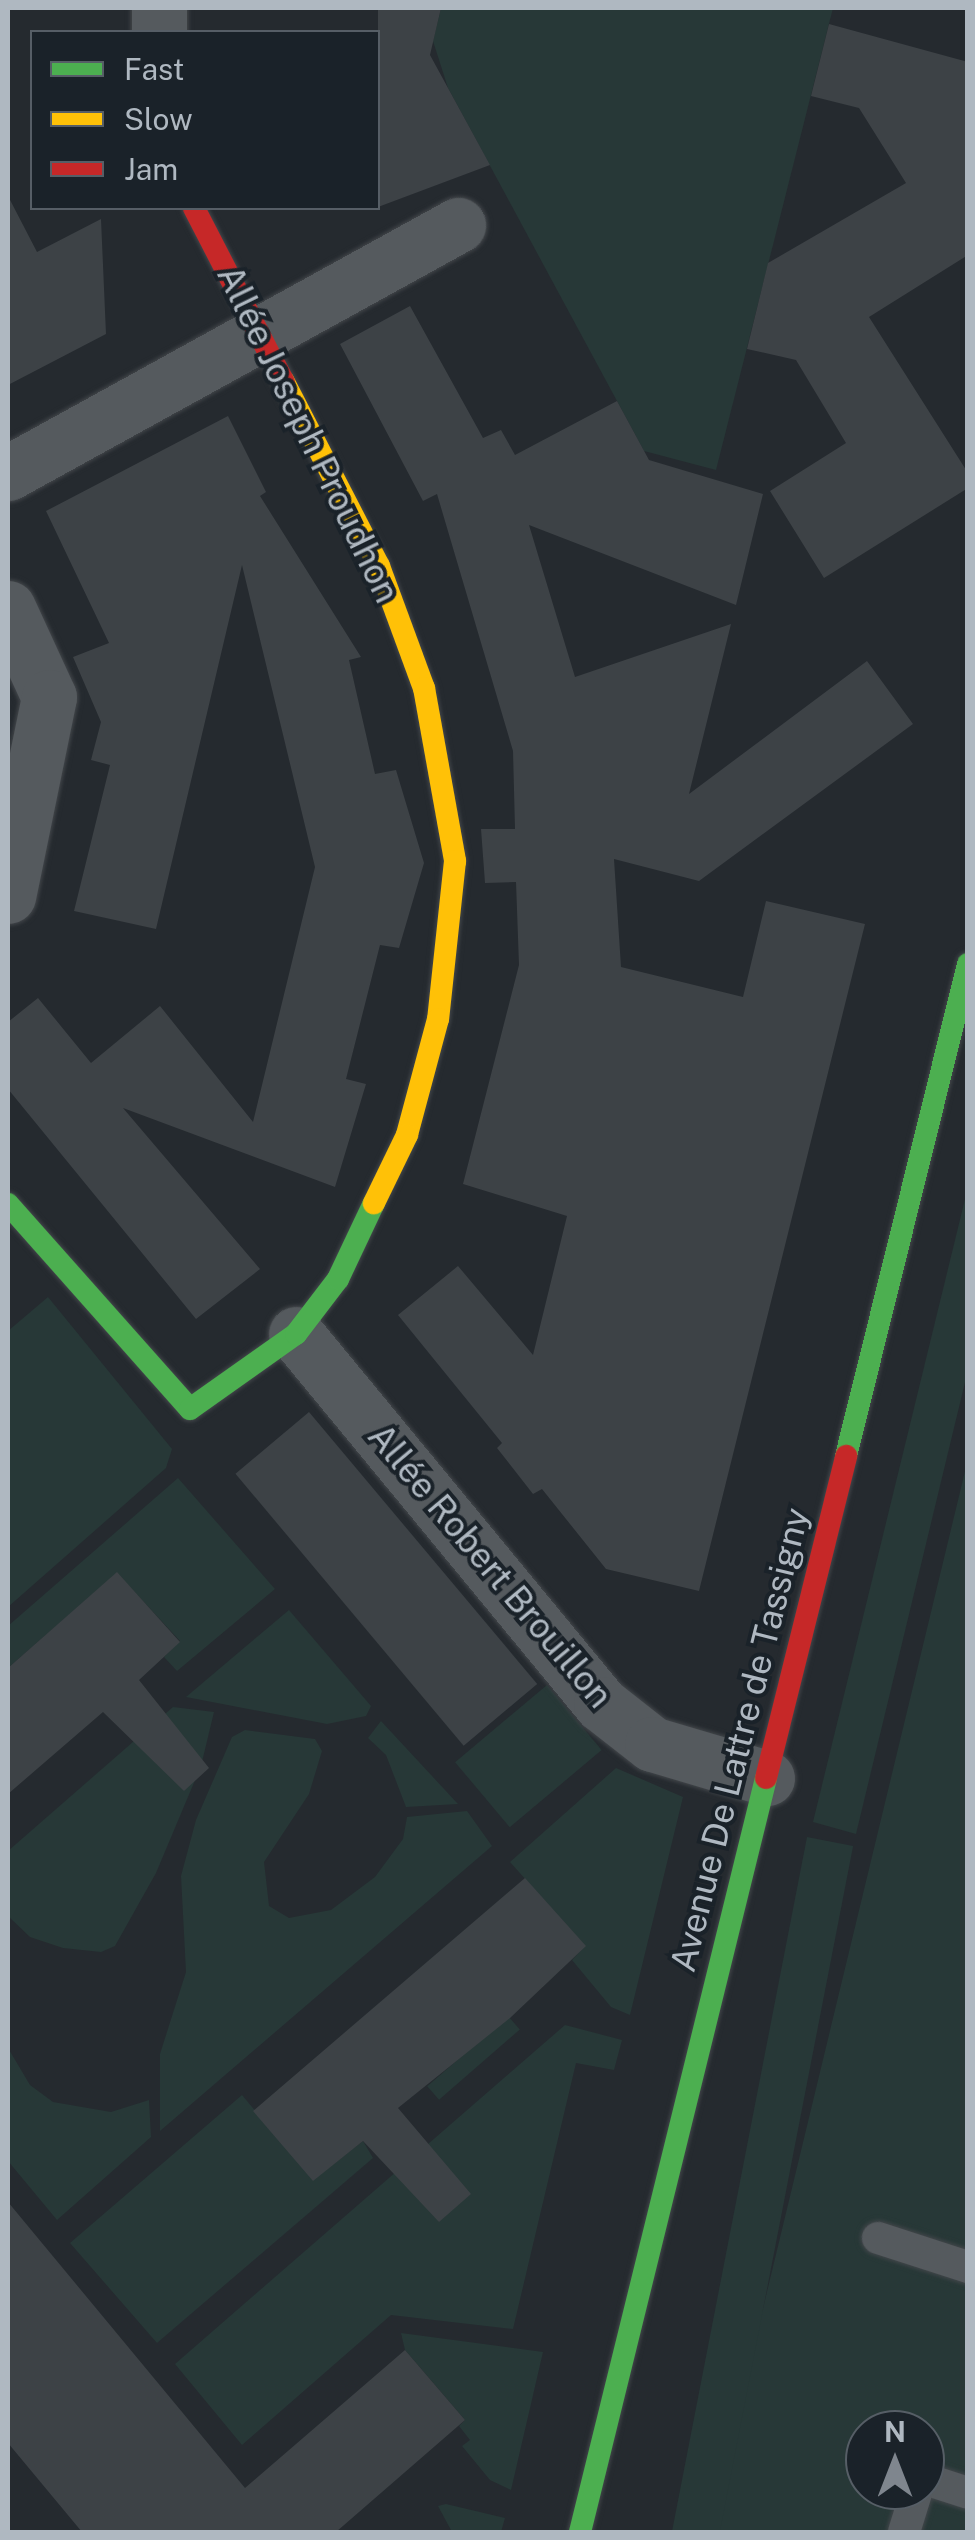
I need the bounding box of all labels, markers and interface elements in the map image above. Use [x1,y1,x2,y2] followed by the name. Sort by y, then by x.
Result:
[30,30,380,210] legend
[124,51,184,87] text: Fast
[124,101,193,137] text: Slow
[124,151,178,187] text: Jam
[208,258,408,610] street label: Allée Joseph Proudhon
[359,1416,621,1716] street label: Allée Robert Brouillon
[662,1503,818,1977] street label: Avenue De Lattre de Tassigny
[845,2410,945,2510] north arrow
[884,2415,906,2448] text: N

